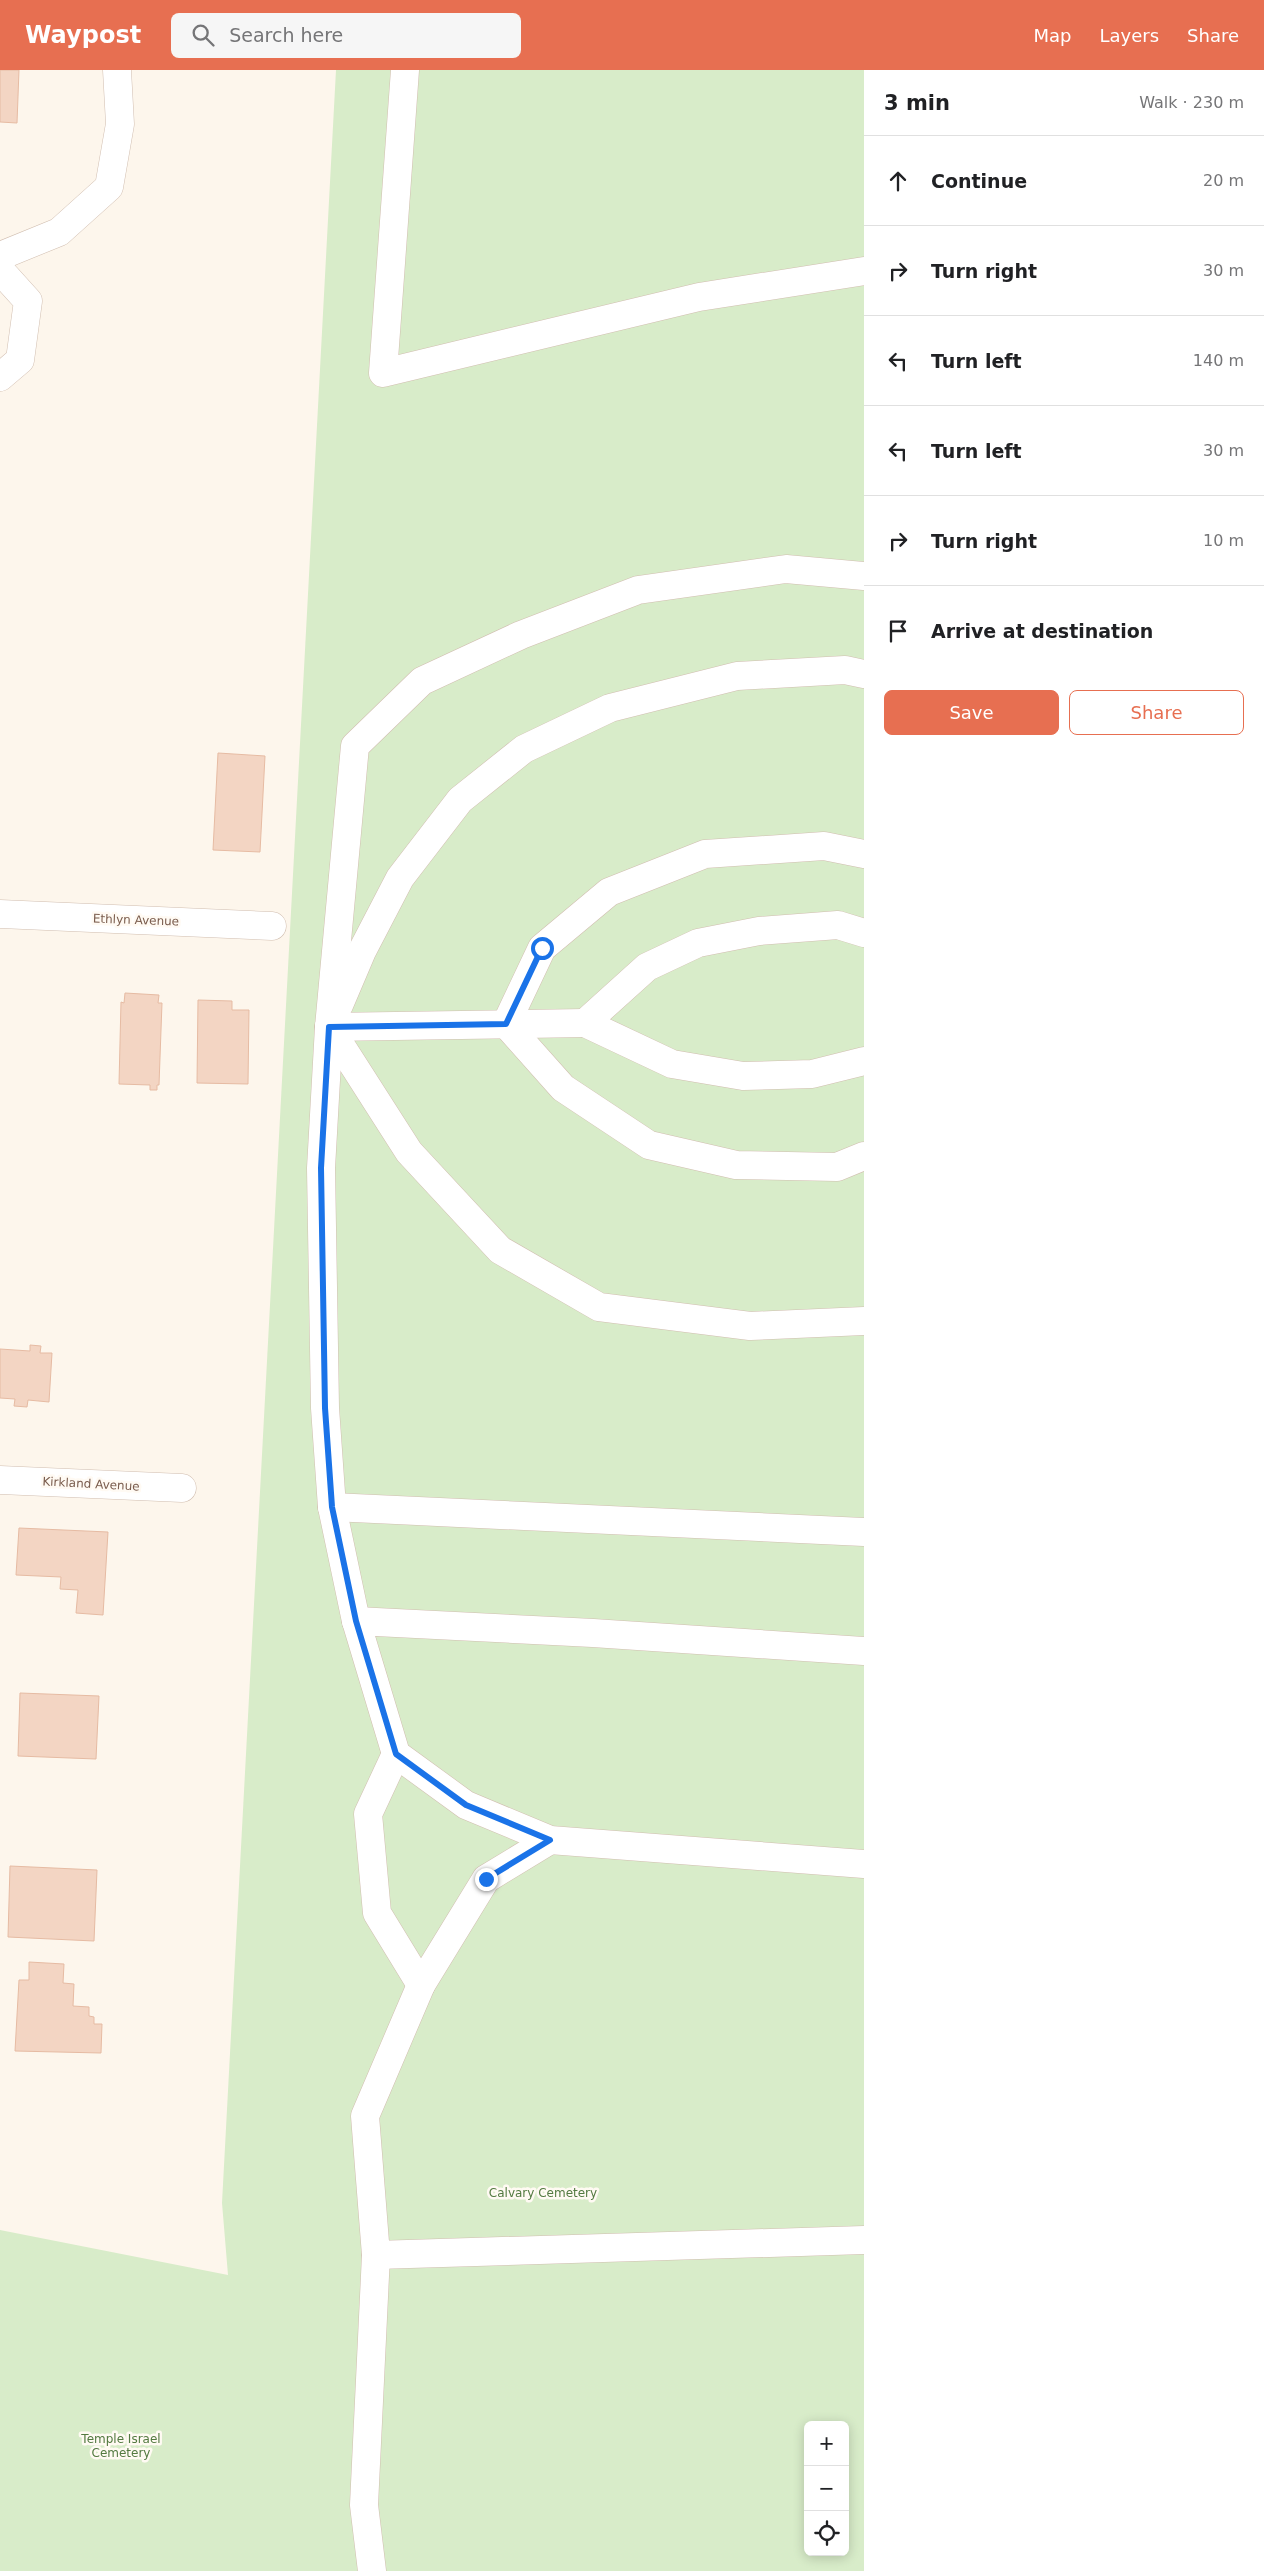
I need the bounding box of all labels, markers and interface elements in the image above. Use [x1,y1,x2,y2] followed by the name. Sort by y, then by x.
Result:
[171,13,521,58] search box
[25,21,141,49] text: Waypost
[189,21,217,49] icon: search
[229,24,343,46] text: Search here
[1033,25,1071,46] text: Map
[1099,25,1159,46] text: Layers
[1187,25,1239,46] text: Share
[884,91,950,115] text: 3 min
[1139,93,1244,112] text: Walk · 230 m
[884,167,912,195] icon: ahead
[931,170,1027,192] text: Continue
[1203,171,1244,190] text: 20 m
[884,257,912,285] icon: right
[931,260,1037,282] text: Turn right
[1203,261,1244,280] text: 30 m
[884,347,912,375] icon: left
[931,350,1022,372] text: Turn left
[1193,351,1244,370] text: 140 m
[884,437,912,465] icon: left
[931,440,1022,462] text: Turn left
[1203,441,1244,460] text: 30 m
[884,527,912,555] icon: right
[931,530,1037,552] text: Turn right
[1203,531,1244,550] text: 10 m
[884,617,912,645] icon: arrive
[931,620,1153,642] text: Arrive at destination
[884,690,1059,735] button: Save
[1069,690,1244,735] button: Share
[93,911,179,929] street label: Ethlyn Avenue
[531,937,554,960] route start
[42,1474,140,1494] street label: Kirkland Avenue
[475,1868,498,1891] route end
[489,2186,597,2200] park label: Calvary Cemetery
[804,2421,849,2556] map controls
[804,2421,849,2466] button: +
[80,2432,161,2460] park label: Temple Israel Cemetery
[804,2466,849,2511] button: −
[804,2511,849,2556] button: locate

